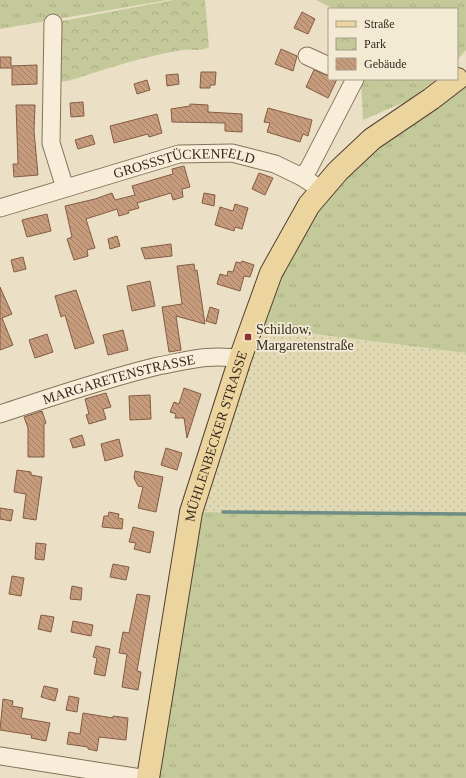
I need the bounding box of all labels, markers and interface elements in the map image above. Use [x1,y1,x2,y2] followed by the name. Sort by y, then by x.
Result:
[328,8,458,80] legend
[364,17,395,31] text: Straße
[364,37,386,51] text: Park
[364,57,407,71] text: Gebäude
[111,145,256,181] street label: GROSSSTÜCKENFELD
[256,322,354,353] place label: Schildow, Margaretenstraße
[243,332,253,342] marker: Schildow, Margaretenstraße
[183,349,250,523] street label: MÜHLENBECKER STRASSE
[41,352,196,407] street label: MARGARETENSTRASSE

